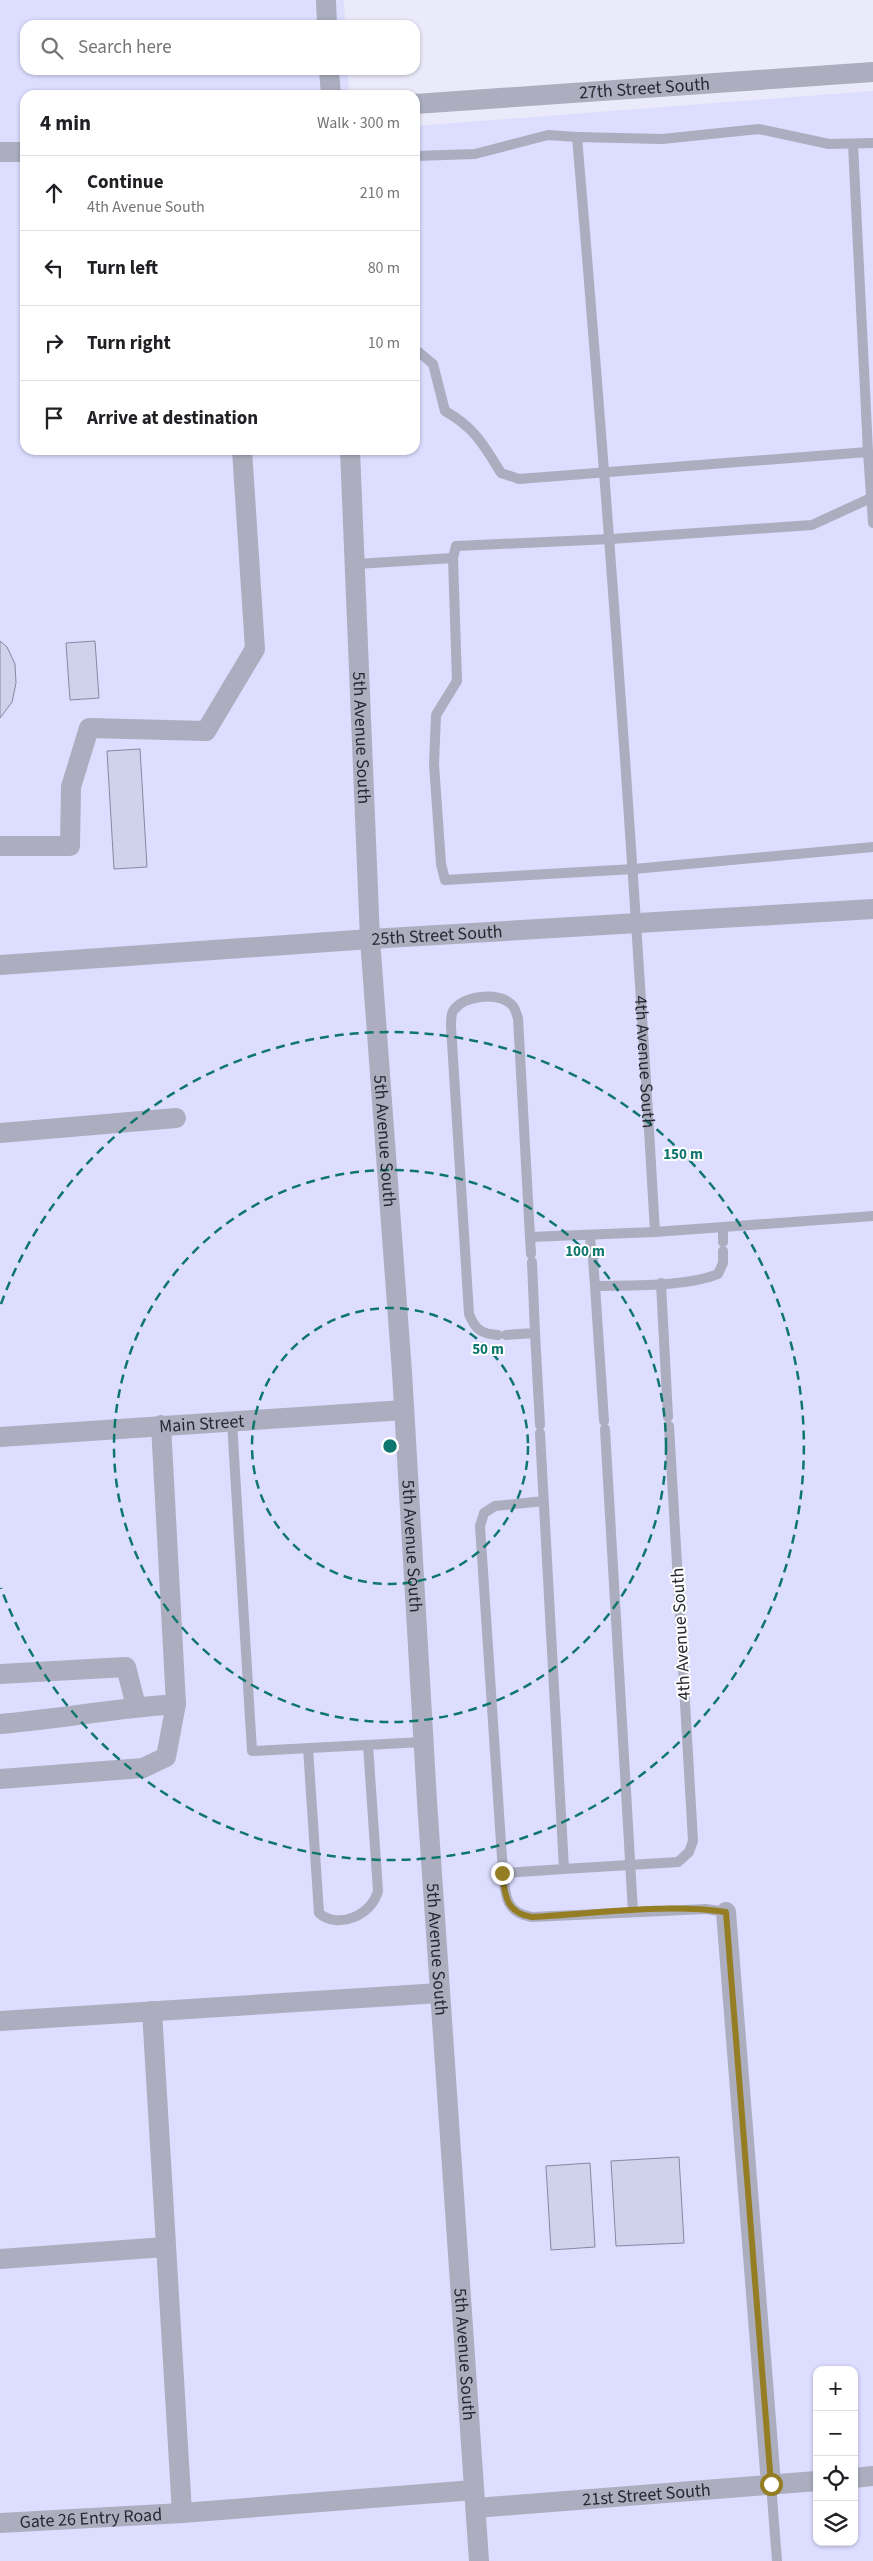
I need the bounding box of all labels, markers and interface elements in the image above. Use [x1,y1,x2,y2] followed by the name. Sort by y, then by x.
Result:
[20,20,420,75] search box
[38,34,66,62] icon: search
[78,34,172,61] text: Search here
[578,71,711,105] street label: 27th Street South
[40,108,91,138] text: 4 min
[317,112,400,134] text: Walk · 300 m
[87,169,164,196] text: Continue
[40,179,68,207] icon: ahead
[360,182,400,204] text: 210 m
[87,196,205,218] text: 4th Avenue South
[40,254,68,282] icon: left
[87,255,158,282] text: Turn left
[368,257,400,279] text: 80 m
[40,329,68,357] icon: right
[87,330,171,357] text: Turn right
[368,332,400,354] text: 10 m
[40,404,68,432] icon: arrive
[87,405,258,432] text: Arrive at destination
[347,671,377,805] street label: 5th Avenue South
[371,919,503,951] street label: 25th Street South
[628,995,661,1129] street label: 4th Avenue South
[368,1074,402,1208] street label: 5th Avenue South
[663,1144,703,1165] text: 150 m
[565,1241,605,1262] text: 100 m
[472,1339,504,1360] text: 50 m
[158,1408,245,1439] street label: Main Street
[381,1437,399,1455] centre of rings
[396,1479,428,1613] street label: 5th Avenue South
[665,1567,697,1701] street label: 4th Avenue South
[491,1862,514,1885] route end
[420,1882,454,2016] street label: 5th Avenue South
[448,2287,482,2421] street label: 5th Avenue South
[813,2366,858,2546] map controls
[813,2366,858,2411] button: +
[813,2411,858,2456] button: −
[813,2456,858,2501] button: locate
[760,2473,783,2496] route start
[581,2477,712,2512] street label: 21st Street South
[813,2501,858,2546] button: layers
[19,2502,163,2534] street label: Gate 26 Entry Road

